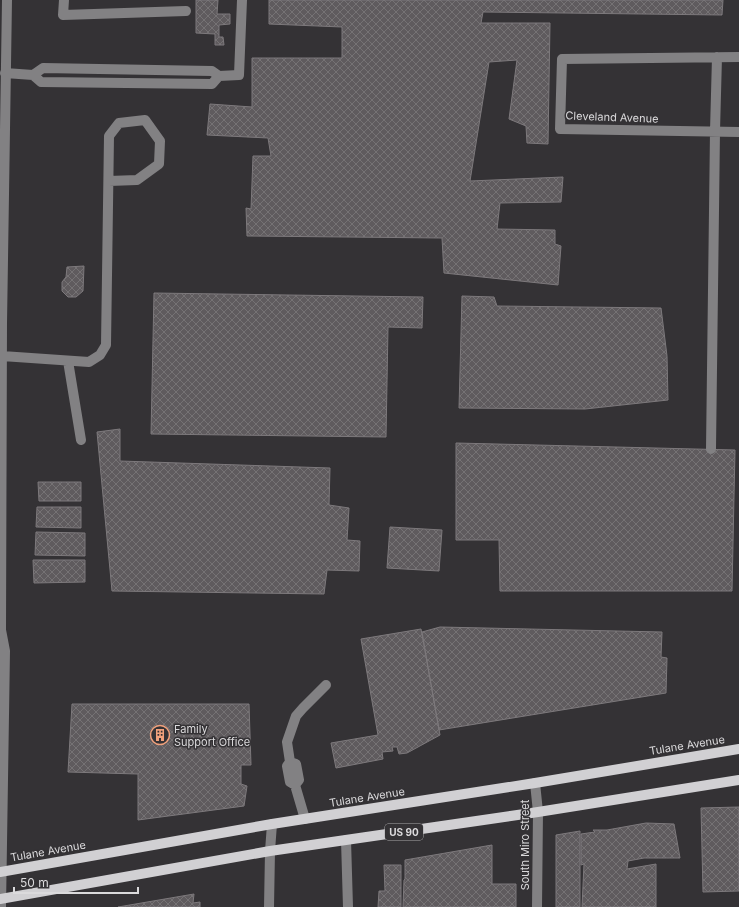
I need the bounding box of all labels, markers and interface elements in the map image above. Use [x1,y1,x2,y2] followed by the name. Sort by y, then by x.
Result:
[565,108,659,126] street label: Cleveland Avenue
[174,722,250,749] place label: Family Support Office
[149,724,171,746] building icon: Family Support Office
[648,732,726,758] street label: Tulane Avenue
[328,784,406,810] street label: Tulane Avenue
[518,799,532,890] street label: South Miro Street
[385,824,423,840] road number: US 90
[9,837,87,865] street label: Tulane Avenue
[14,869,138,895] scale bar
[20,875,49,890] text: 50 m

